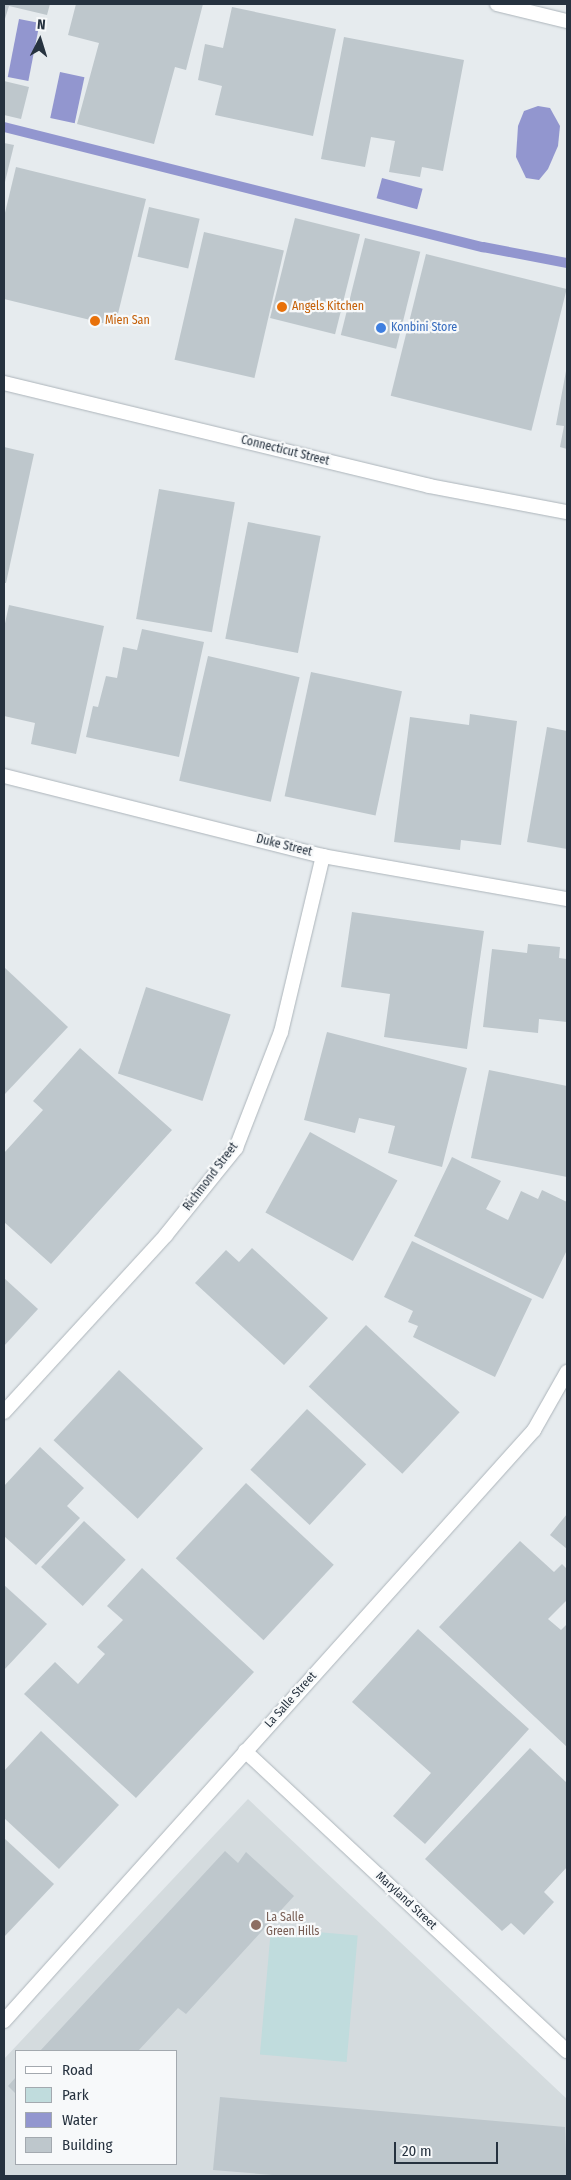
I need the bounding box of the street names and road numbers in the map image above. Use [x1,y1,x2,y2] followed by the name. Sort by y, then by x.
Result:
[239,433,331,469] street label: Connecticut Street
[255,832,313,860] street label: Duke Street
[181,1140,241,1214] street label: Richmond Street
[262,1669,320,1731] street label: La Salle Street
[373,1869,439,1933] street label: Maryland Street

